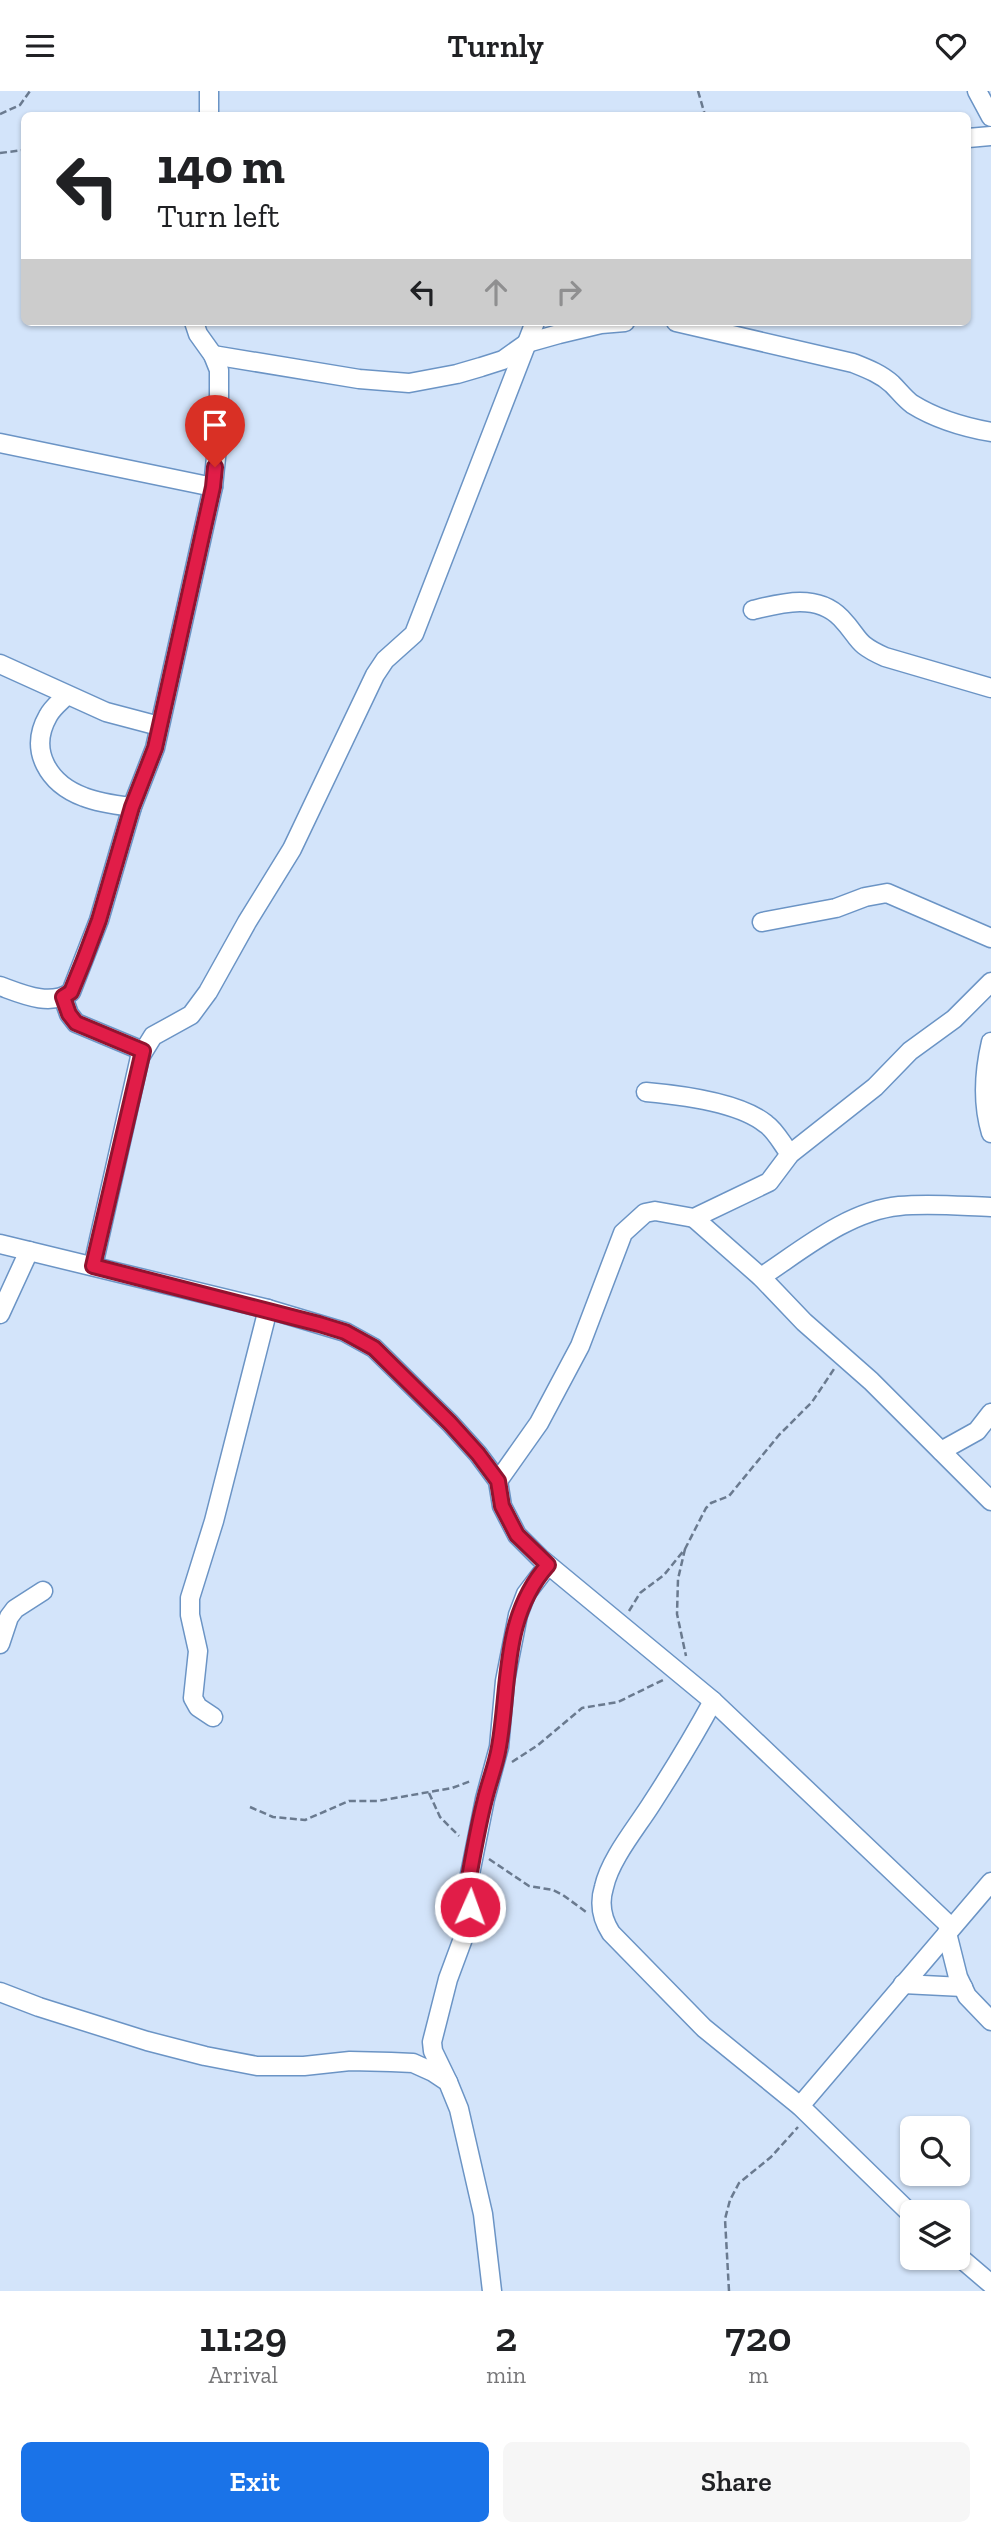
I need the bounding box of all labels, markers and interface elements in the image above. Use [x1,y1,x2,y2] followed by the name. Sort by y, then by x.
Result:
[21,27,59,65] icon: menu
[447,27,544,65] text: Turnly
[932,27,970,65] icon: heart
[157,137,285,196] text: 140 m
[42,140,133,231] icon: left
[157,197,279,235] text: Turn left
[404,273,442,311] icon: left
[477,273,515,311] icon: ahead
[550,273,588,311] icon: right
[185,395,245,467] pin
[196,406,234,444] icon: arrive
[433,1870,507,1944] position arrow
[900,2116,970,2270] map controls
[900,2116,970,2186] button: search
[900,2200,970,2270] button: layers
[199,2311,287,2362] text: 11:29
[495,2311,517,2362] text: 2
[725,2311,792,2362] text: 720
[209,2361,278,2389] text: Arrival
[486,2361,526,2389] text: min
[748,2361,768,2389] text: m
[21,2442,489,2522] button: Exit
[503,2442,970,2522] button: Share

